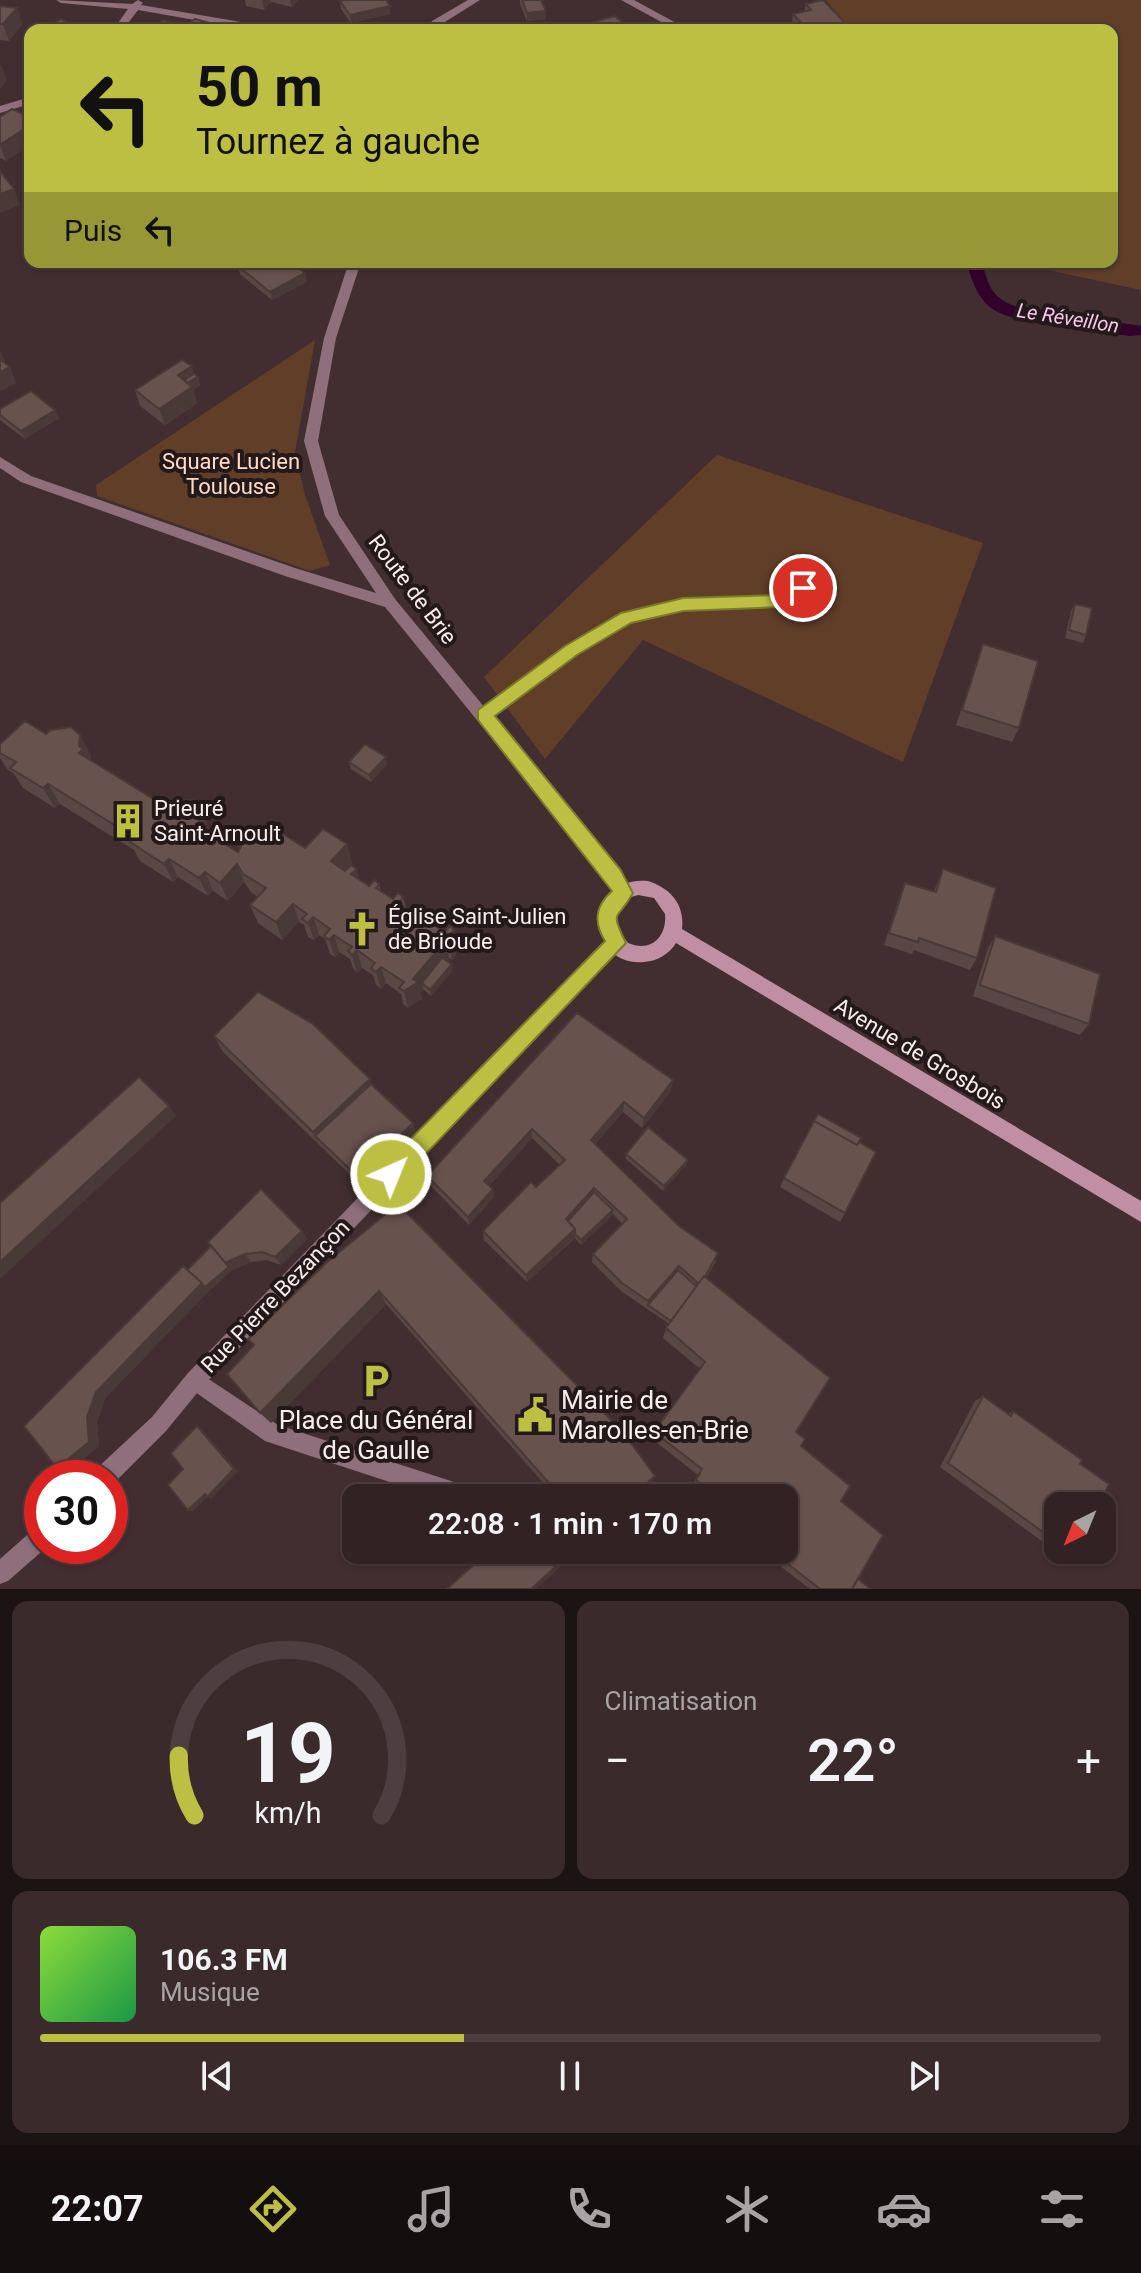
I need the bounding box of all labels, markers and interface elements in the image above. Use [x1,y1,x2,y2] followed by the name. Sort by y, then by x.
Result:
[196,54,323,120] text: 50 m
[64,56,168,160] icon: left
[196,121,480,163] text: Tournez à gauche
[138,208,182,252] icon: left
[64,213,122,248] text: Puis
[1015,298,1121,338] water label: Le Réveillon
[162,449,300,499] park label: Square Lucien Toulouse
[363,530,462,649] street label: Route de Brie
[769,554,837,622] pin
[781,566,825,610] icon: arrive
[154,796,281,846] place label: Prieuré Saint-Arnoult
[109,802,147,840] building icon: Prieuré Saint-Arnoult
[388,904,566,954] place label: Église Saint-Julien de Brioude
[343,910,381,948] church icon: Église Saint-Julien de Brioude
[830,993,1010,1114] street label: Avenue de Grosbois
[349,1132,433,1216] position arrow
[196,1215,355,1378] street label: Rue Pierre Bezançon
[357,1362,395,1400] parking icon: Place du Général de Gaulle
[561,1385,749,1445] place label: Mairie de Marolles-en-Brie
[516,1396,554,1434] public building icon: Mairie de Marolles-en-Brie
[279,1405,473,1465] place label: Place du Général de Gaulle
[24,1460,128,1564] speed limit sign: 30
[1044,1492,1116,1564] north arrow
[1044,1492,1116,1564] map controls
[428,1506,712,1541] text: 22:08 · 1 min · 170 m
[605,1686,757,1716] text: Climatisation
[241,1705,336,1802] text: 19
[807,1725,899,1796] text: 22°
[605,1735,630,1787] text: −
[1076,1735,1101,1787] text: +
[255,1796,322,1830] text: km/h
[160,1942,288,1977] text: 106.3 FM
[160,1977,260,2007] text: Musique
[195,2054,239,2098] icon: previous
[548,2054,592,2098] icon: pause
[902,2054,946,2098] icon: next
[245,2181,301,2237] icon: directions
[403,2181,459,2237] icon: music
[561,2181,617,2237] icon: phone
[719,2181,775,2237] icon: climate
[876,2181,932,2237] icon: car
[1034,2181,1090,2237] icon: filters
[51,2188,144,2230] text: 22:07

